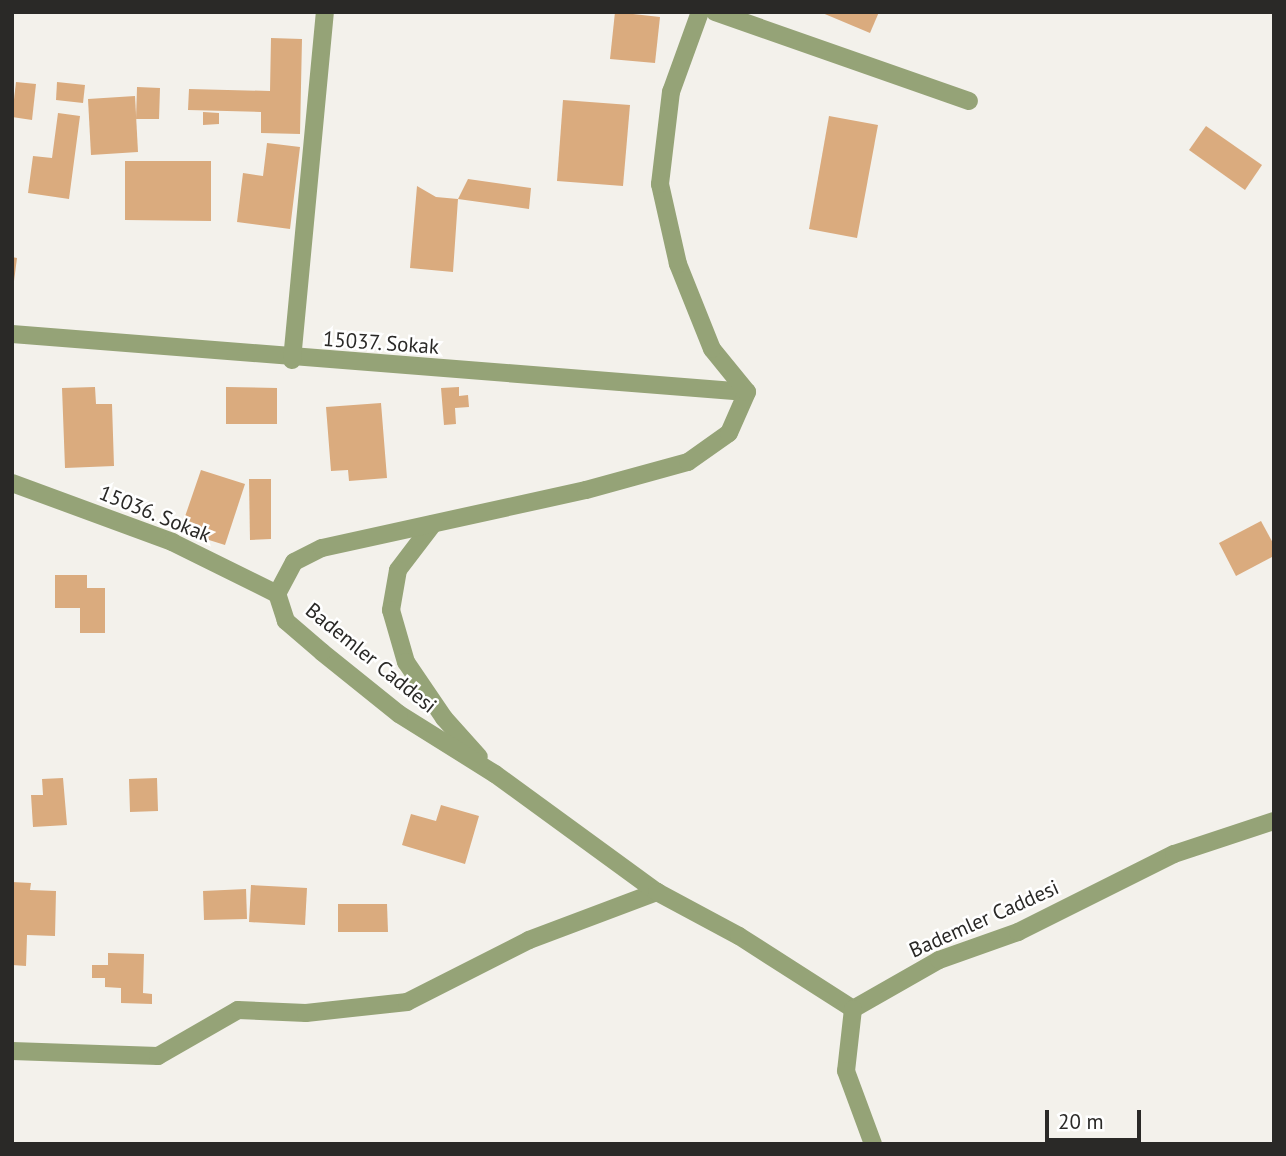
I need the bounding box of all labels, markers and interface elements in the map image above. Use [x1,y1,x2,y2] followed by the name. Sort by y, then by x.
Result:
[321,326,441,360] street label: 15037. Sokak
[95,480,215,548] street label: 15036. Sokak
[300,598,442,718] street label: Bademler Caddesi
[905,875,1063,963] street label: Bademler Caddesi
[1048,1096,1144,1140] scale bar
[1058,1108,1104,1135] text: 20 m

